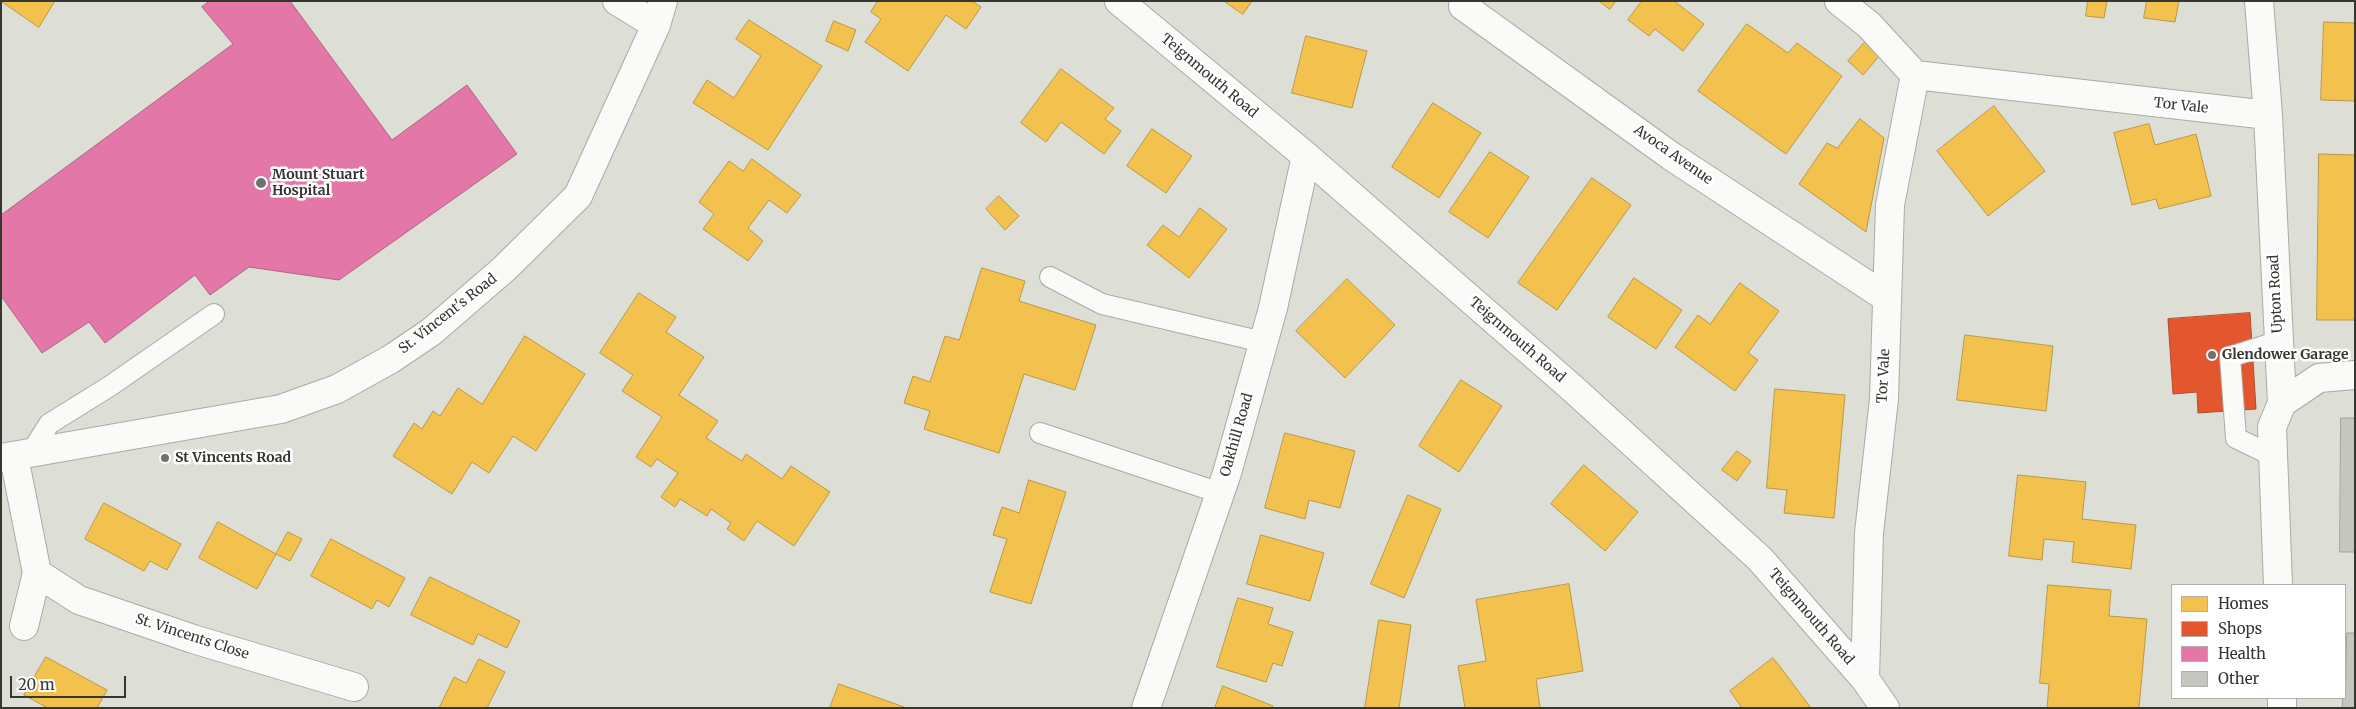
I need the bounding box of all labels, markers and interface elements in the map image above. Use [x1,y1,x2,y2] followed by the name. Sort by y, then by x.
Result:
[1157,31,1261,121] street label: Teignmouth Road
[2153,95,2209,117] street label: Tor Vale
[1630,122,1716,188] street label: Avoca Avenue
[272,167,365,200] place label: Mount Stuart Hospital
[254,176,268,190] marker: Mount Stuart Hospital
[2266,254,2286,334] street label: Upton Road
[396,271,500,357] street label: St. Vincent's Road
[1466,294,1568,386] street label: Teignmouth Road
[2222,347,2348,363] place label: Glendower Garage
[1874,348,1894,404] street label: Tor Vale
[2206,349,2218,361] marker: Glendower Garage
[1217,391,1257,479] street label: Oakhill Road
[175,450,291,466] place label: St Vincents Road
[159,452,171,464] marker: St Vincents Road
[1765,566,1857,668] street label: Teignmouth Road
[2171,584,2346,699] legend
[2218,594,2269,613] text: Homes
[133,611,251,663] street label: St. Vincents Close
[2218,619,2262,638] text: Shops
[2218,644,2266,663] text: Health
[12,666,129,698] scale bar
[2218,669,2259,688] text: Other
[18,675,55,694] text: 20 m

